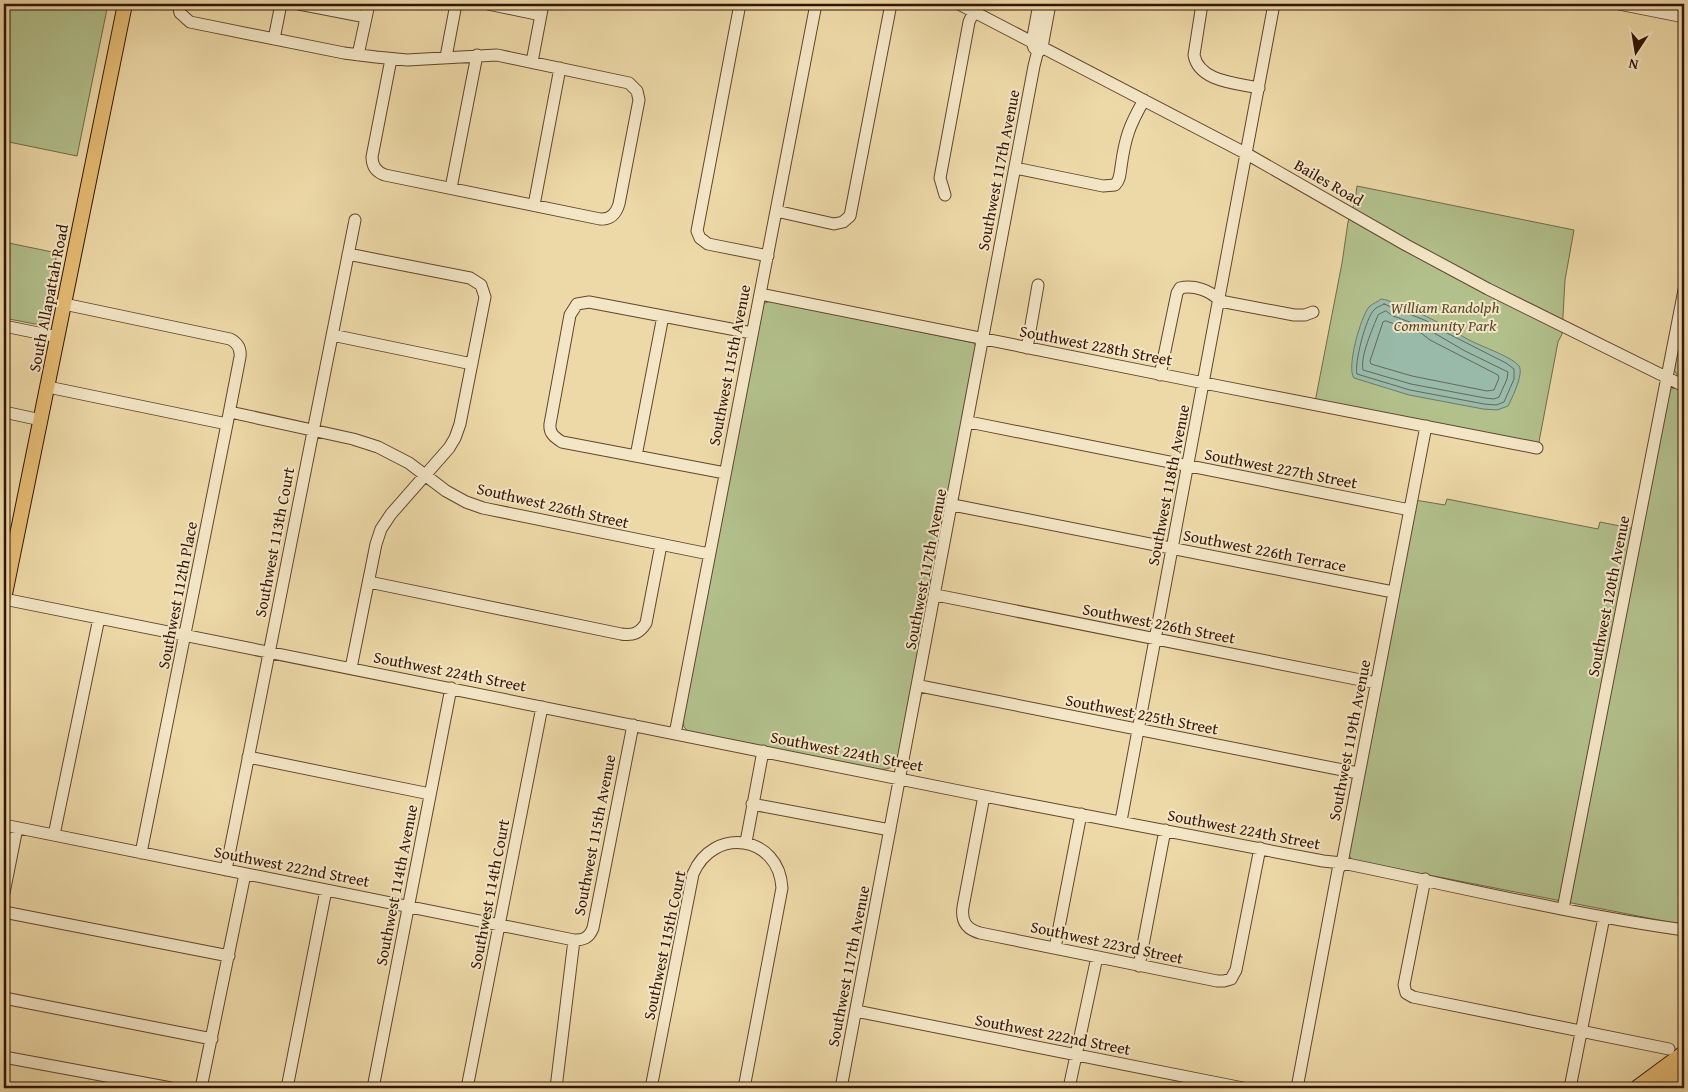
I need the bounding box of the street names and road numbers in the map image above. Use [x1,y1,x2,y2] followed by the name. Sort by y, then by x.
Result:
[971,87,1025,253] street label: Southwest 117th Avenue
[1290,152,1369,212] street label: Bailes Road
[22,222,74,374] street label: South Allapattah Road
[702,282,756,448] street label: Southwest 115th Avenue
[1018,318,1175,372] street label: Southwest 228th Street
[1141,402,1195,568] street label: Southwest 118th Avenue
[1203,441,1360,495] street label: Southwest 227th Street
[248,465,300,619] street label: Southwest 113th Court
[475,476,632,534] street label: Southwest 226th Street
[898,486,952,652] street label: Southwest 117th Avenue
[1581,513,1635,679] street label: Southwest 120th Avenue
[151,519,203,671] street label: Southwest 112th Place
[1181,522,1349,578] street label: Southwest 226th Terrace
[1081,596,1238,650] street label: Southwest 226th Street
[372,644,529,698] street label: Southwest 224th Street
[1322,657,1376,823] street label: Southwest 119th Avenue
[1064,687,1221,741] street label: Southwest 225th Street
[769,724,926,778] street label: Southwest 224th Street
[567,752,621,918] street label: Southwest 115th Avenue
[369,802,423,968] street label: Southwest 114th Avenue
[1166,802,1323,856] street label: Southwest 224th Street
[463,817,515,971] street label: Southwest 114th Court
[212,839,372,893] street label: Southwest 222nd Street
[636,868,692,1022] street label: Southwest 115th Court
[821,883,875,1049] street label: Southwest 117th Avenue
[1028,914,1186,970] street label: Southwest 223rd Street
[973,1007,1133,1061] street label: Southwest 222nd Street

